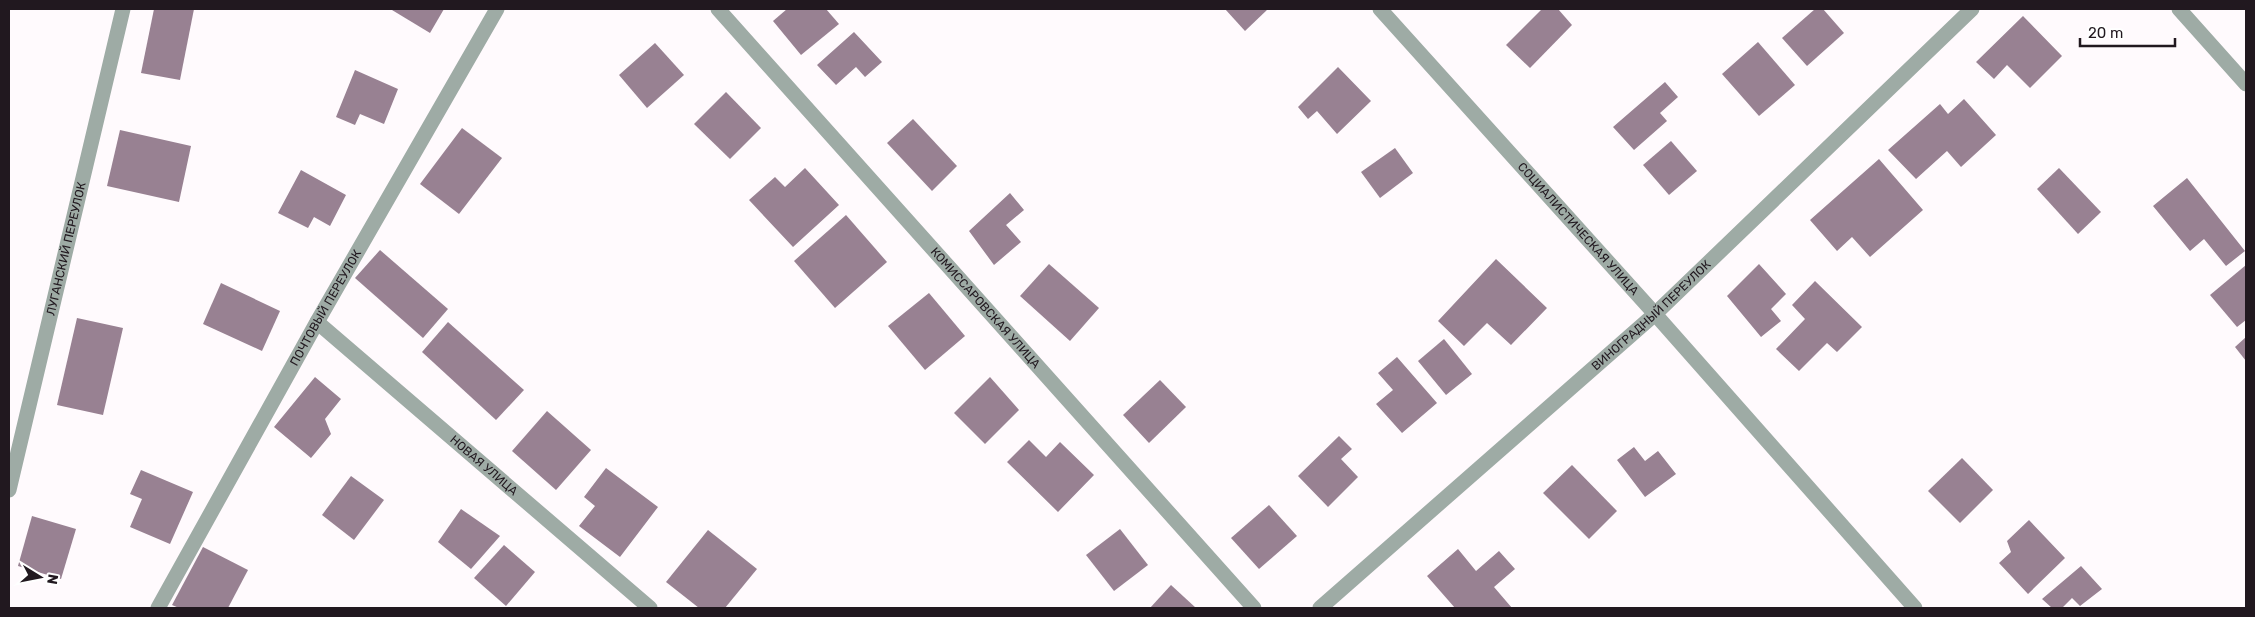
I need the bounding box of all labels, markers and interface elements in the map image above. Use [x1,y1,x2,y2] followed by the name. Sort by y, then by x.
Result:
[2080,15,2175,47] scale bar
[2088,24,2123,42] text: 20 m
[1515,160,1642,298] street label: СОЦИАЛИСТИЧЕСКАЯ УЛИЦА
[44,180,89,317] street label: ЛУГАНСКИЙ ПЕРЕУЛОК
[928,245,1043,371] street label: КОМИССАРОВСКАЯ УЛИЦА
[287,247,364,368] street label: ПОЧТОВЫЙ ПЕРЕУЛОК
[1589,257,1714,373] street label: ВИНОГРАДНЫЙ ПЕРЕУЛОК
[447,432,521,498] street label: НОВАЯ УЛИЦА
[15,552,65,602] north arrow
[43,573,62,586] text: N

